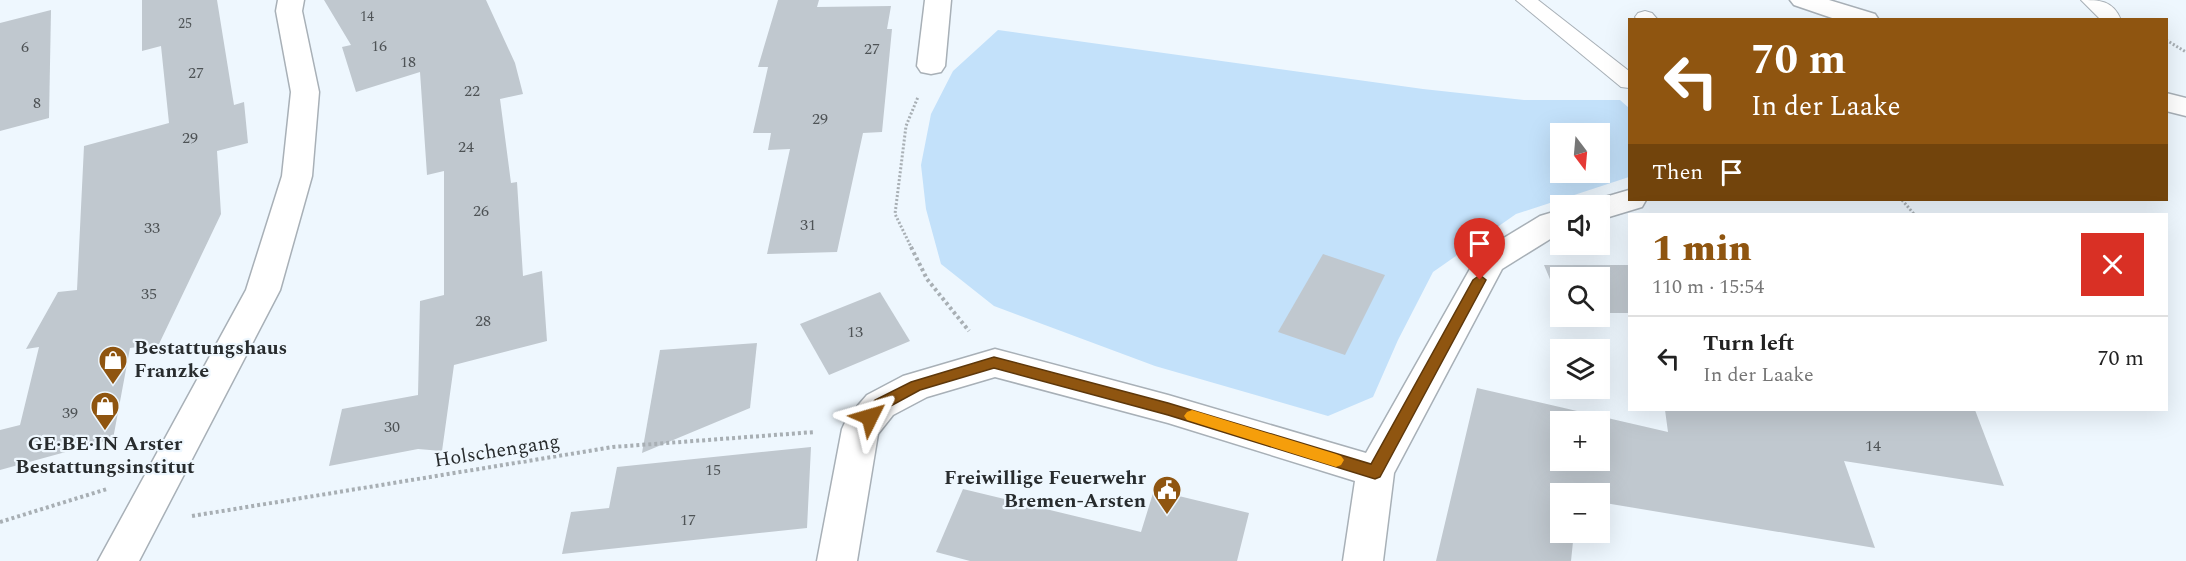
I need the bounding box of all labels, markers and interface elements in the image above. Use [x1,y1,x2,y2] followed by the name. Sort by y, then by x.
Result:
[360,6,374,27] house number: 14
[178,13,192,34] house number: 25
[1751,29,1846,92] text: 70 m
[371,34,387,58] house number: 16
[21,35,29,59] house number: 6
[864,37,880,61] house number: 27
[1652,42,1730,120] icon: left
[400,50,416,74] house number: 18
[188,61,204,85] house number: 27
[464,79,480,103] house number: 22
[1751,86,1901,128] text: In der Laake
[33,91,41,115] house number: 8
[812,107,828,131] house number: 29
[1550,123,1610,183] north arrow
[1550,123,1610,543] map controls
[182,126,198,150] house number: 29
[458,135,474,159] house number: 24
[1652,156,1703,189] text: Then
[1715,156,1748,189] icon: arrive
[1550,195,1610,255] button: sound
[473,199,489,223] house number: 26
[800,213,816,237] house number: 31
[144,216,160,240] house number: 33
[1454,218,1505,280] pin
[1652,222,1752,277] text: 1 min
[1463,227,1496,260] icon: arrive
[2081,233,2144,296] button: close
[1550,267,1610,327] button: search
[1652,272,1764,302] text: 110 m · 15:54
[141,282,157,306] house number: 35
[475,309,491,333] house number: 28
[847,320,863,344] house number: 13
[1703,327,1795,360] text: Turn left
[134,333,287,386] place label: Bestattungshaus Franzke
[1550,339,1610,399] button: layers
[1652,342,1685,375] icon: left
[2098,342,2144,375] text: 70 m
[97,344,129,386] shop icon: Bestattungshaus Franzke
[1703,360,1814,390] text: In der Laake
[838,385,902,449] position arrow
[89,390,121,432] shop icon: GE·BE·IN Arster Bestattungsinstitut
[62,401,78,425] house number: 39
[1550,411,1610,471] button: +
[384,415,400,439] house number: 30
[432,426,562,476] street label: Holschengang
[15,429,195,482] place label: GE·BE·IN Arster Bestattungsinstitut
[1865,434,1881,458] house number: 14
[705,458,721,482] house number: 15
[944,463,1146,516] place label: Freiwillige Feuerwehr Bremen-Arsten
[1151,474,1183,516] public building icon: Freiwillige Feuerwehr Bremen-Arsten
[1550,483,1610,543] button: −
[680,508,696,532] house number: 17

